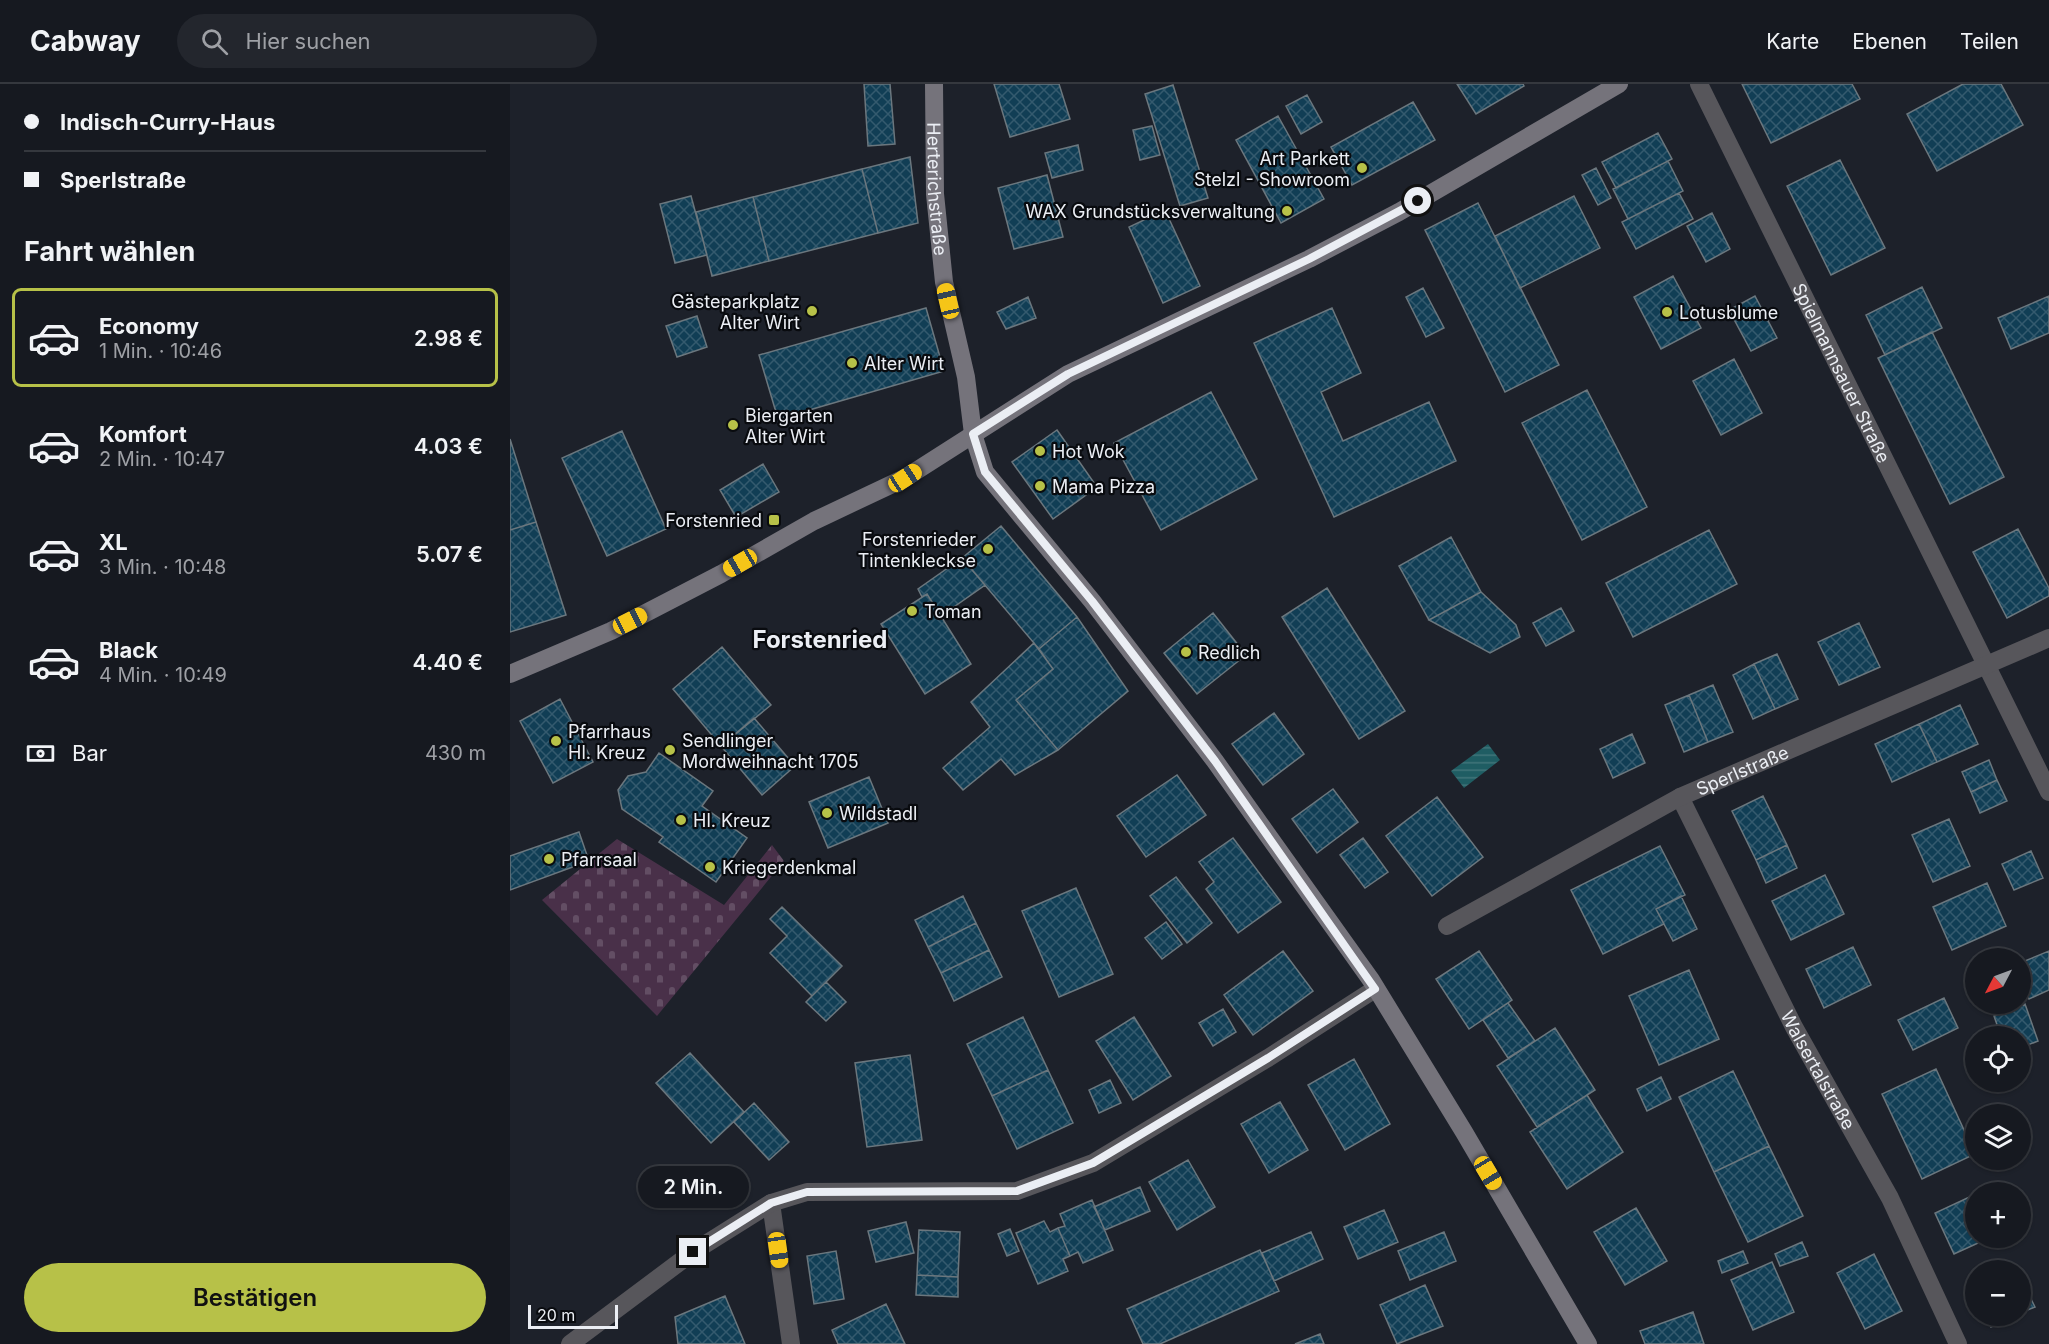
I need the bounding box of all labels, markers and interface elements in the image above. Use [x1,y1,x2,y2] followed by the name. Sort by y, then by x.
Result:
[177,14,597,68] search box
[30,24,141,58] text: Cabway
[198,25,231,58] icon: search
[246,28,371,54] text: Hier suchen
[1766,29,1819,54] text: Karte
[1852,29,1927,54] text: Ebenen
[1960,29,2019,54] text: Teilen
[60,109,275,135] text: Indisch-Curry-Haus
[924,122,952,256] street label: Herterichstraße
[1194,148,1350,190] place label: Art Parkett Stelzl - Showroom
[1355,161,1369,175] marker: Art Parkett Stelzl - Showroom
[60,167,186,193] text: Sperlstraße
[1404,187,1431,214] route start
[1025,201,1275,222] place label: WAX Grundstücksverwaltung
[1280,204,1294,218] marker: WAX Grundstücksverwaltung
[24,235,195,268] text: Fahrt wählen
[1789,279,1895,466] street label: Spielmannsauer Straße
[935,281,961,321] car
[671,291,800,333] place label: Gästeparkplatz Alter Wirt
[1679,302,1778,323] place label: Lotusblume
[805,304,819,318] marker: Gästeparkplatz Alter Wirt
[1660,305,1674,319] marker: Lotusblume
[27,311,81,365] icon: car
[99,313,199,339] text: Economy
[414,325,483,351] text: 2.98 €
[99,339,222,363] text: 1 Min. · 10:46
[864,353,944,374] place label: Alter Wirt
[845,356,859,370] marker: Alter Wirt
[745,405,833,447] place label: Biergarten Alter Wirt
[726,418,740,432] marker: Biergarten Alter Wirt
[27,419,81,473] icon: car
[99,421,187,447] text: Komfort
[414,433,483,459] text: 4.03 €
[1052,441,1125,462] place label: Hot Wok
[1033,444,1047,458] marker: Hot Wok
[99,447,225,471] text: 2 Min. · 10:47
[885,461,925,495] car
[1052,476,1155,497] place label: Mama Pizza
[1033,479,1047,493] marker: Mama Pizza
[665,510,762,531] place label: Forstenried
[767,513,781,527] marker: Forstenried
[27,527,81,581] icon: car
[99,529,128,555] text: XL
[858,529,976,571] place label: Forstenrieder Tintenkleckse
[416,541,483,567] text: 5.07 €
[981,542,995,556] marker: Forstenrieder Tintenkleckse
[720,546,760,580] car
[99,555,226,579] text: 3 Min. · 10:48
[924,601,982,622] place label: Toman
[905,604,919,618] marker: Toman
[610,605,650,637] car
[753,625,888,654] district label: Forstenried
[27,635,81,689] icon: car
[99,637,158,663] text: Black
[1198,642,1260,663] place label: Redlich
[1179,645,1193,659] marker: Redlich
[412,649,483,675] text: 4.40 €
[99,663,227,687] text: 4 Min. · 10:49
[568,721,651,763] place label: Pfarrhaus Hl. Kreuz
[682,730,859,772] place label: Sendlinger Mordweihnacht 1705
[549,734,563,748] marker: Pfarrhaus Hl. Kreuz
[24,737,57,770] icon: cash
[72,740,107,766] text: Bar
[425,741,486,765] text: 430 m
[1693,741,1791,799] street label: Sperlstraße
[663,743,677,757] marker: Sendlinger Mordweihnacht 1705
[839,803,917,824] place label: Wildstadl
[820,806,834,820] marker: Wildstadl
[693,810,771,831] place label: Hl. Kreuz
[674,813,688,827] marker: Hl. Kreuz
[561,849,637,870] place label: Pfarrsaal
[542,852,556,866] marker: Pfarrsaal
[722,857,856,878] place label: Kriegerdenkmal
[703,860,717,874] marker: Kriegerdenkmal
[1965,948,2031,1014] north arrow
[1965,948,2031,1326] map controls
[1777,1007,1860,1133] street label: Walsertalstraße
[1965,1026,2031,1092] button: locate
[1965,1104,2031,1170] button: layers
[1471,1153,1505,1193] car
[638,1165,748,1207] callout: 2 Min.
[664,1175,723,1199] text: 2 Min.
[1965,1182,2031,1248] button: +
[767,1231,789,1269] car
[679,1238,706,1265] route end
[1965,1260,2031,1326] button: −
[24,1263,486,1332] button: Bestätigen
[528,1302,618,1330] scale bar
[537,1305,575,1325] text: 20 m

